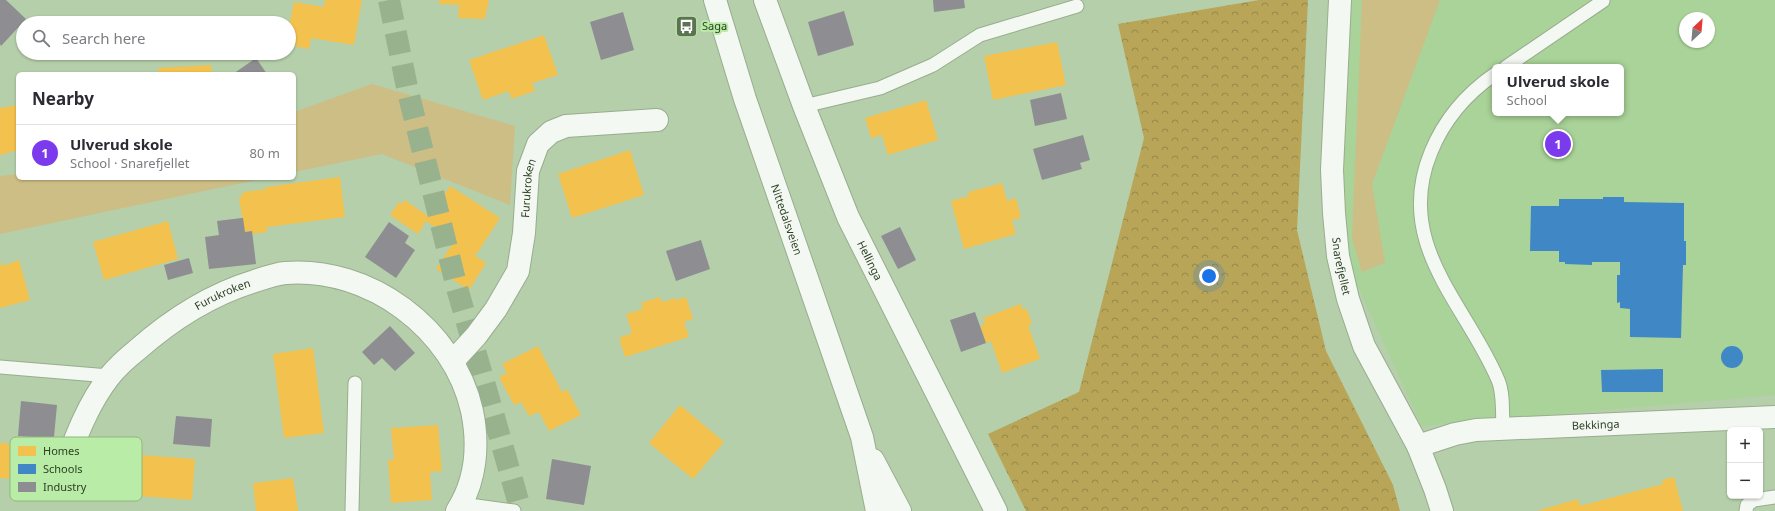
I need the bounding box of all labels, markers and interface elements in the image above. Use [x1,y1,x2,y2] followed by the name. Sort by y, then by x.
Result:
[1679,12,1715,48] north arrow
[674,13,700,39] bus stop icon: Saga
[16,16,296,60] search box
[702,18,727,33] place label: Saga
[30,27,52,49] icon: search
[62,28,145,48] text: Search here
[1492,64,1624,116] popup
[1507,71,1609,91] text: Ulverud skole
[32,87,94,110] text: Nearby
[1507,91,1547,109] text: School
[1545,129,1571,159] pin: 1
[70,134,173,154] text: Ulverud skole
[41,144,49,162] text: 1
[250,144,280,162] text: 80 m
[70,154,190,172] text: School · Snarefjellet
[517,156,539,218] street label: Furukroken
[768,182,806,257] street label: Nittedalsveien
[1329,237,1355,296] street label: Snarefjellet
[854,238,887,283] street label: Hellinga
[1199,266,1219,286] your location
[192,275,252,313] street label: Furukroken
[1571,416,1620,433] street label: Bekkinga
[1727,427,1763,499] map controls
[1727,427,1763,463] button: +
[10,437,142,501] legend
[43,443,80,458] text: Homes
[43,461,83,476] text: Schools
[1727,463,1763,499] button: −
[43,479,87,494] text: Industry

